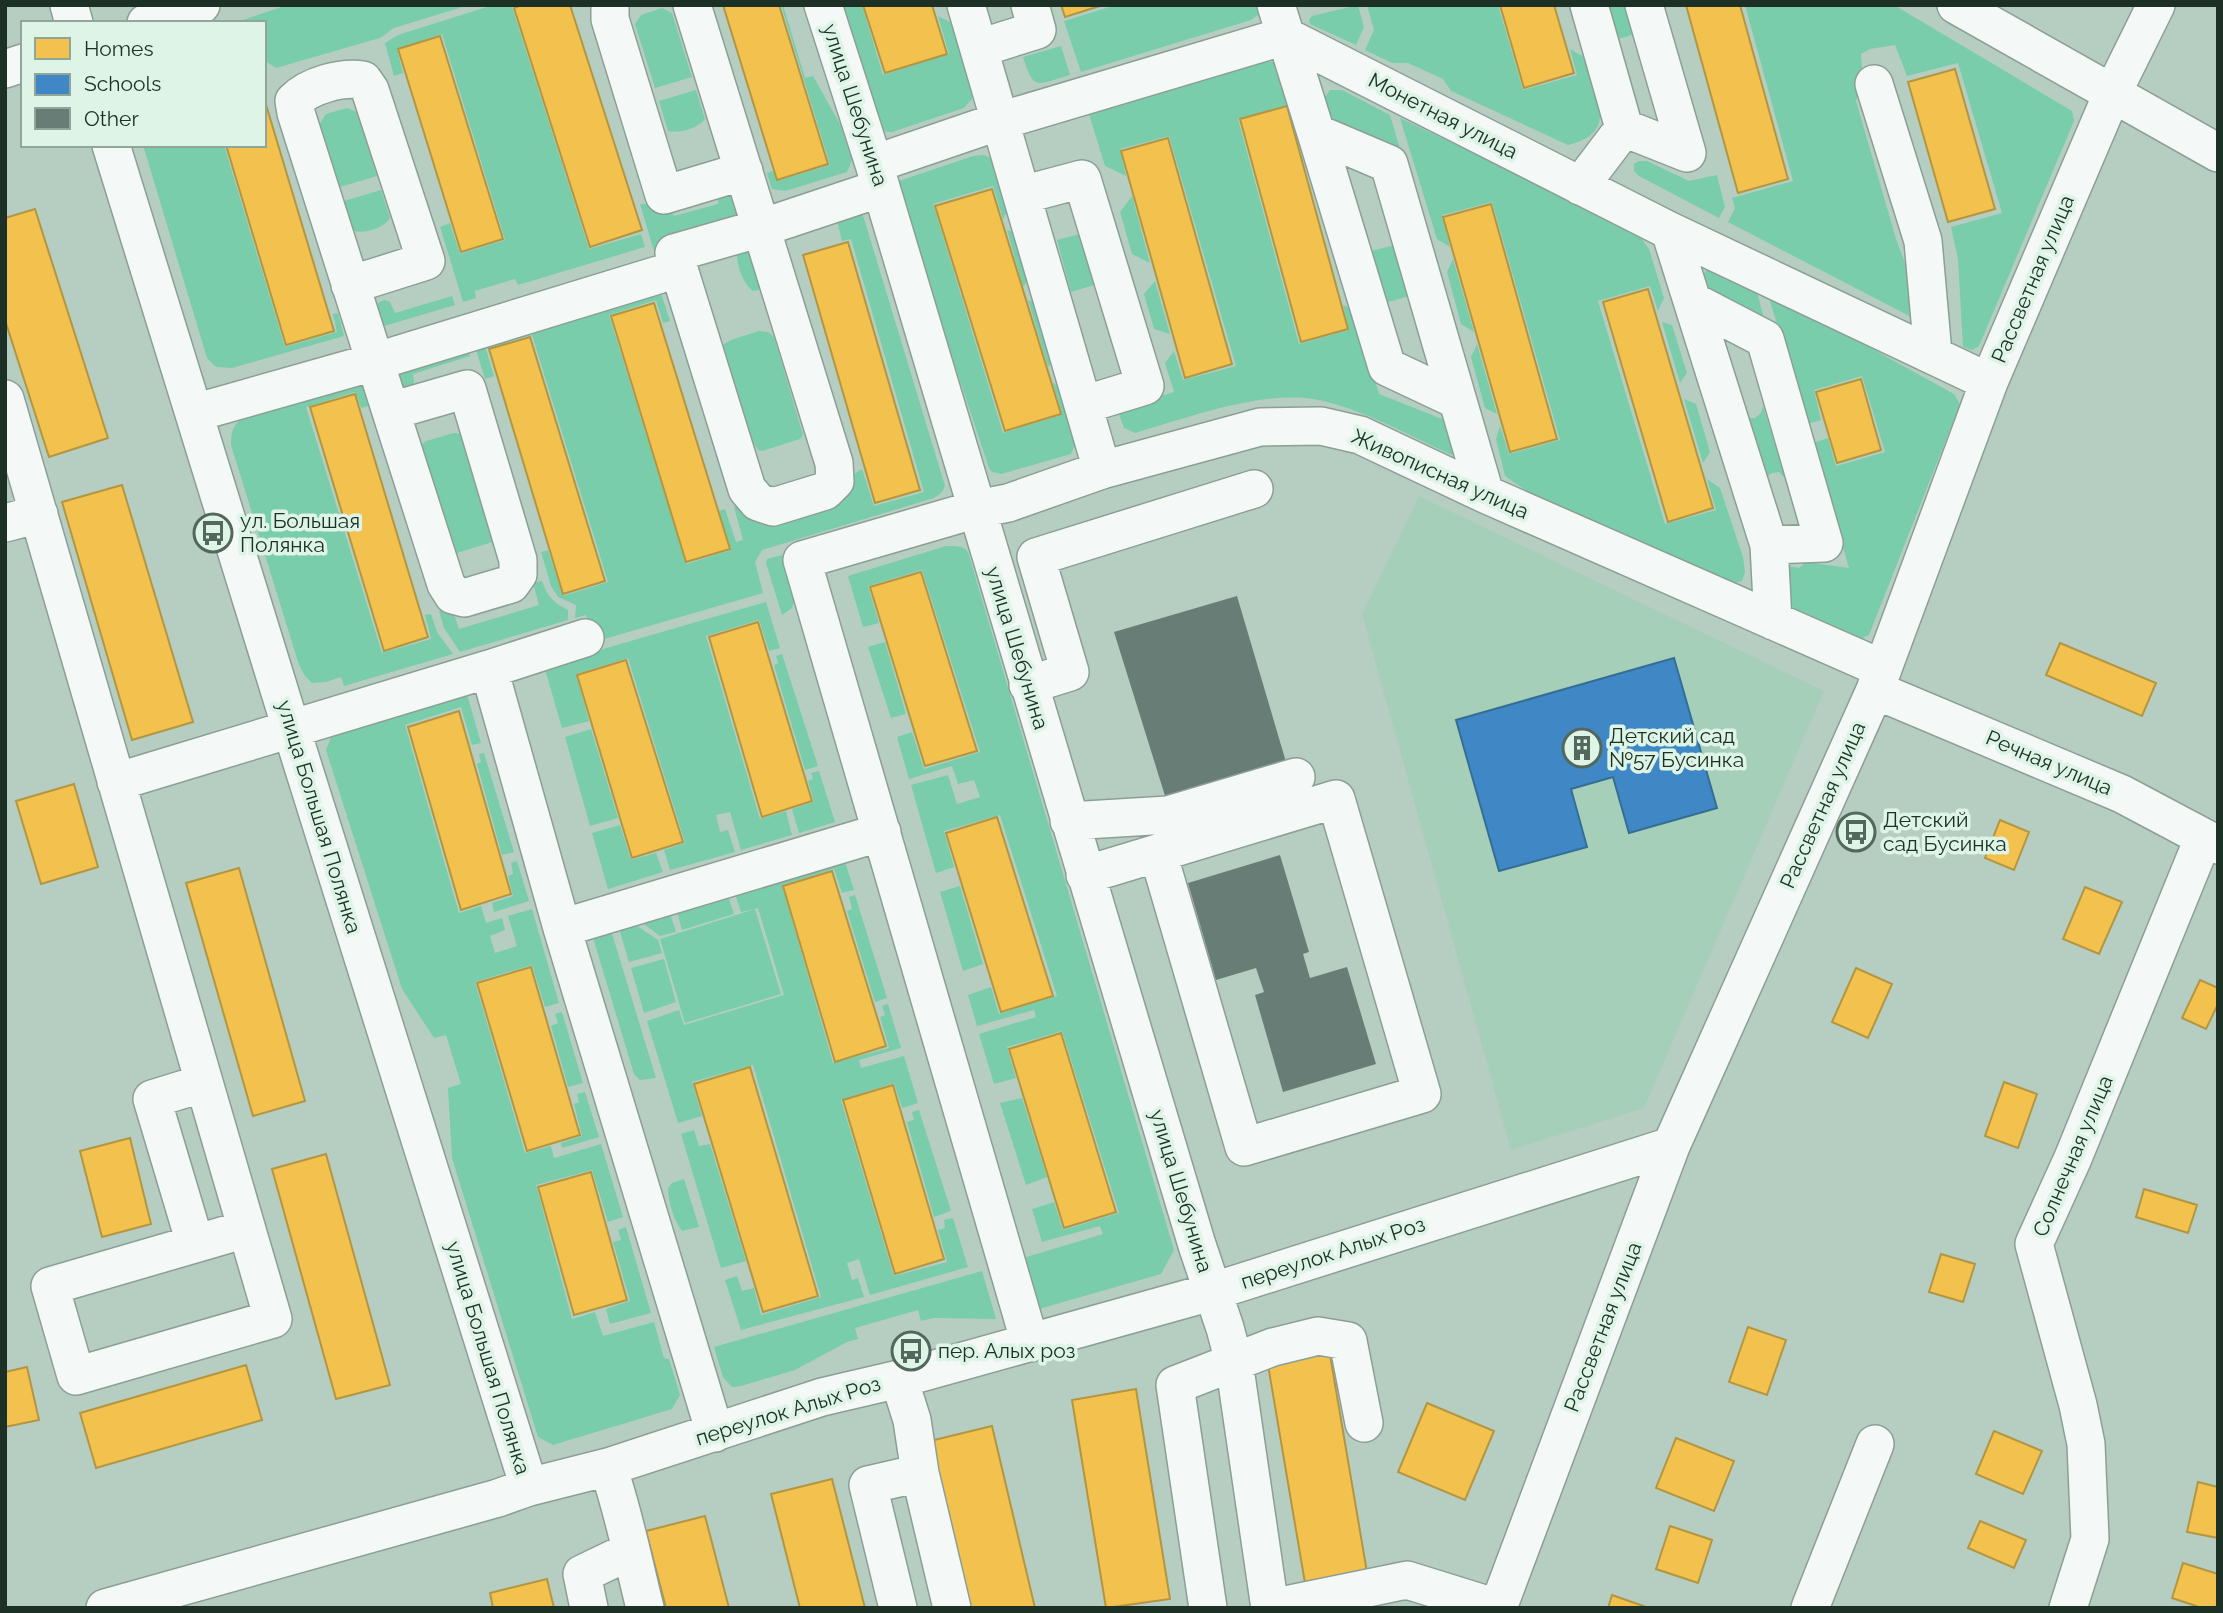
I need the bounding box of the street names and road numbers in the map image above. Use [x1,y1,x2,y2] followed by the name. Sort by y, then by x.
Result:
[817,21,894,189] street label: улица Шебунина
[1364,67,1522,164] street label: Монетная улица
[1986,191,2079,366] street label: Рассветная улица
[1348,423,1533,524] street label: Живописная улица
[981,563,1054,732] street label: улица Шебунина
[272,697,367,936] street label: улица Большая Полянка
[1775,718,1871,892] street label: Рассветная улица
[1982,725,2116,800] street label: Речная улица
[2027,1071,2118,1240] street label: Солнечная улица
[1145,1106,1218,1275] street label: улица Шебунина
[1238,1211,1428,1294] street label: переулок Алых Роз
[441,1238,536,1477] street label: улица Большая Полянка
[1559,1238,1646,1415] street label: Рассветная улица
[692,1370,883,1451] street label: переулок Алых Роз

